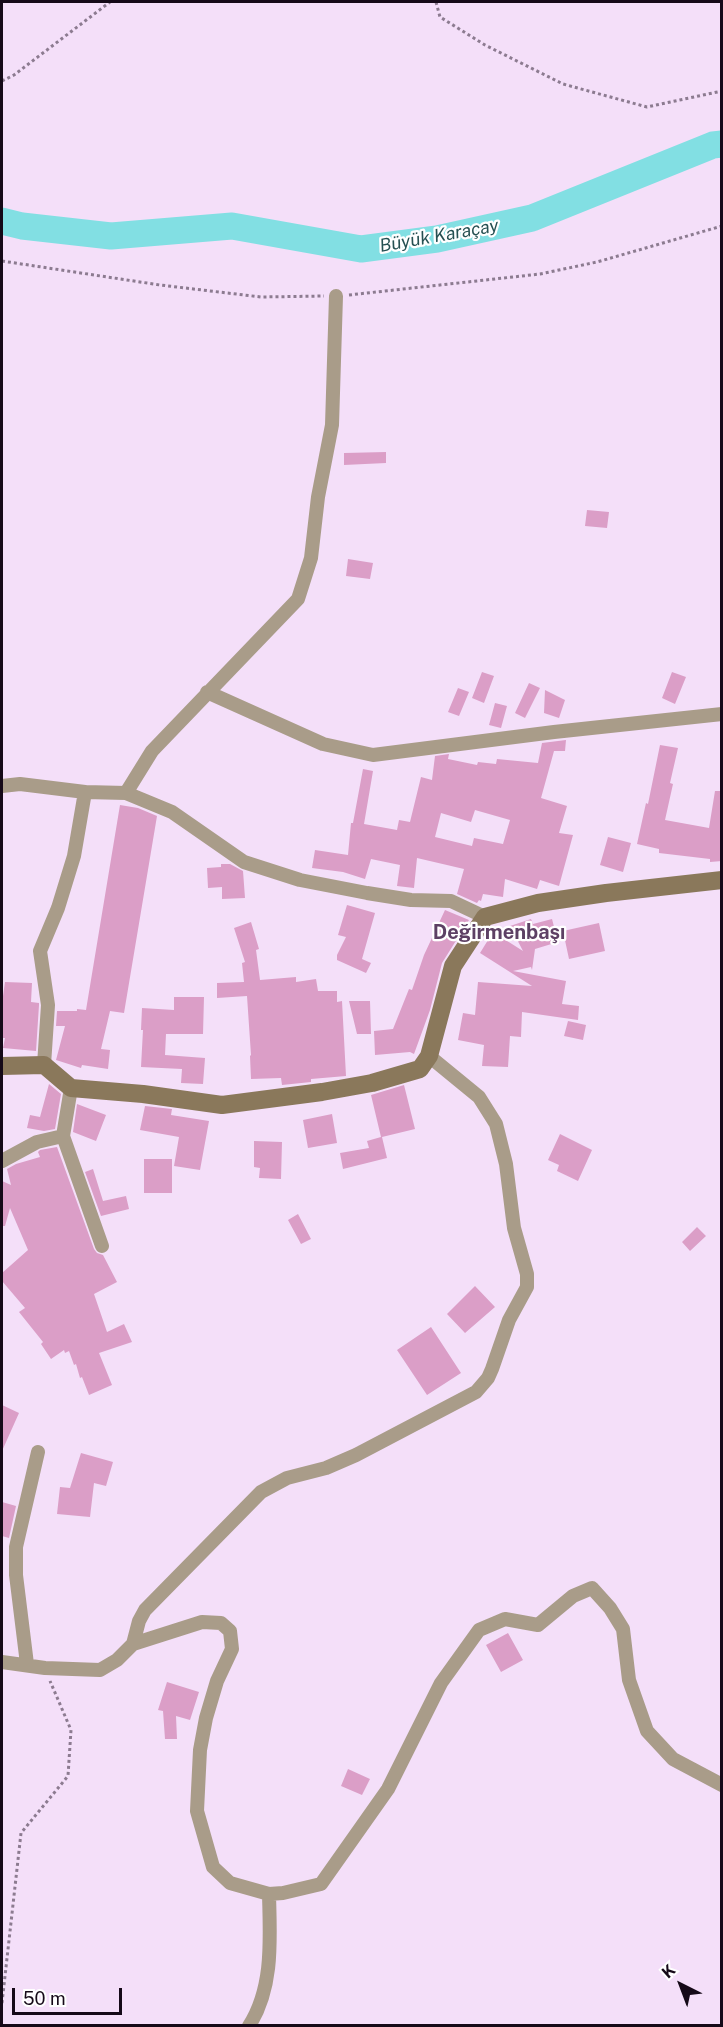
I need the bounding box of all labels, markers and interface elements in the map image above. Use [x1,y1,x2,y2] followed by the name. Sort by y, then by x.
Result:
[378,215,500,257] water label: Büyük Karaçay
[433,921,565,945] district label: Değirmenbaşı
[651,1955,711,2015] north arrow
[658,1960,679,1982] text: K
[15,1976,124,2014] scale bar
[23,1988,66,2009] text: 50 m

